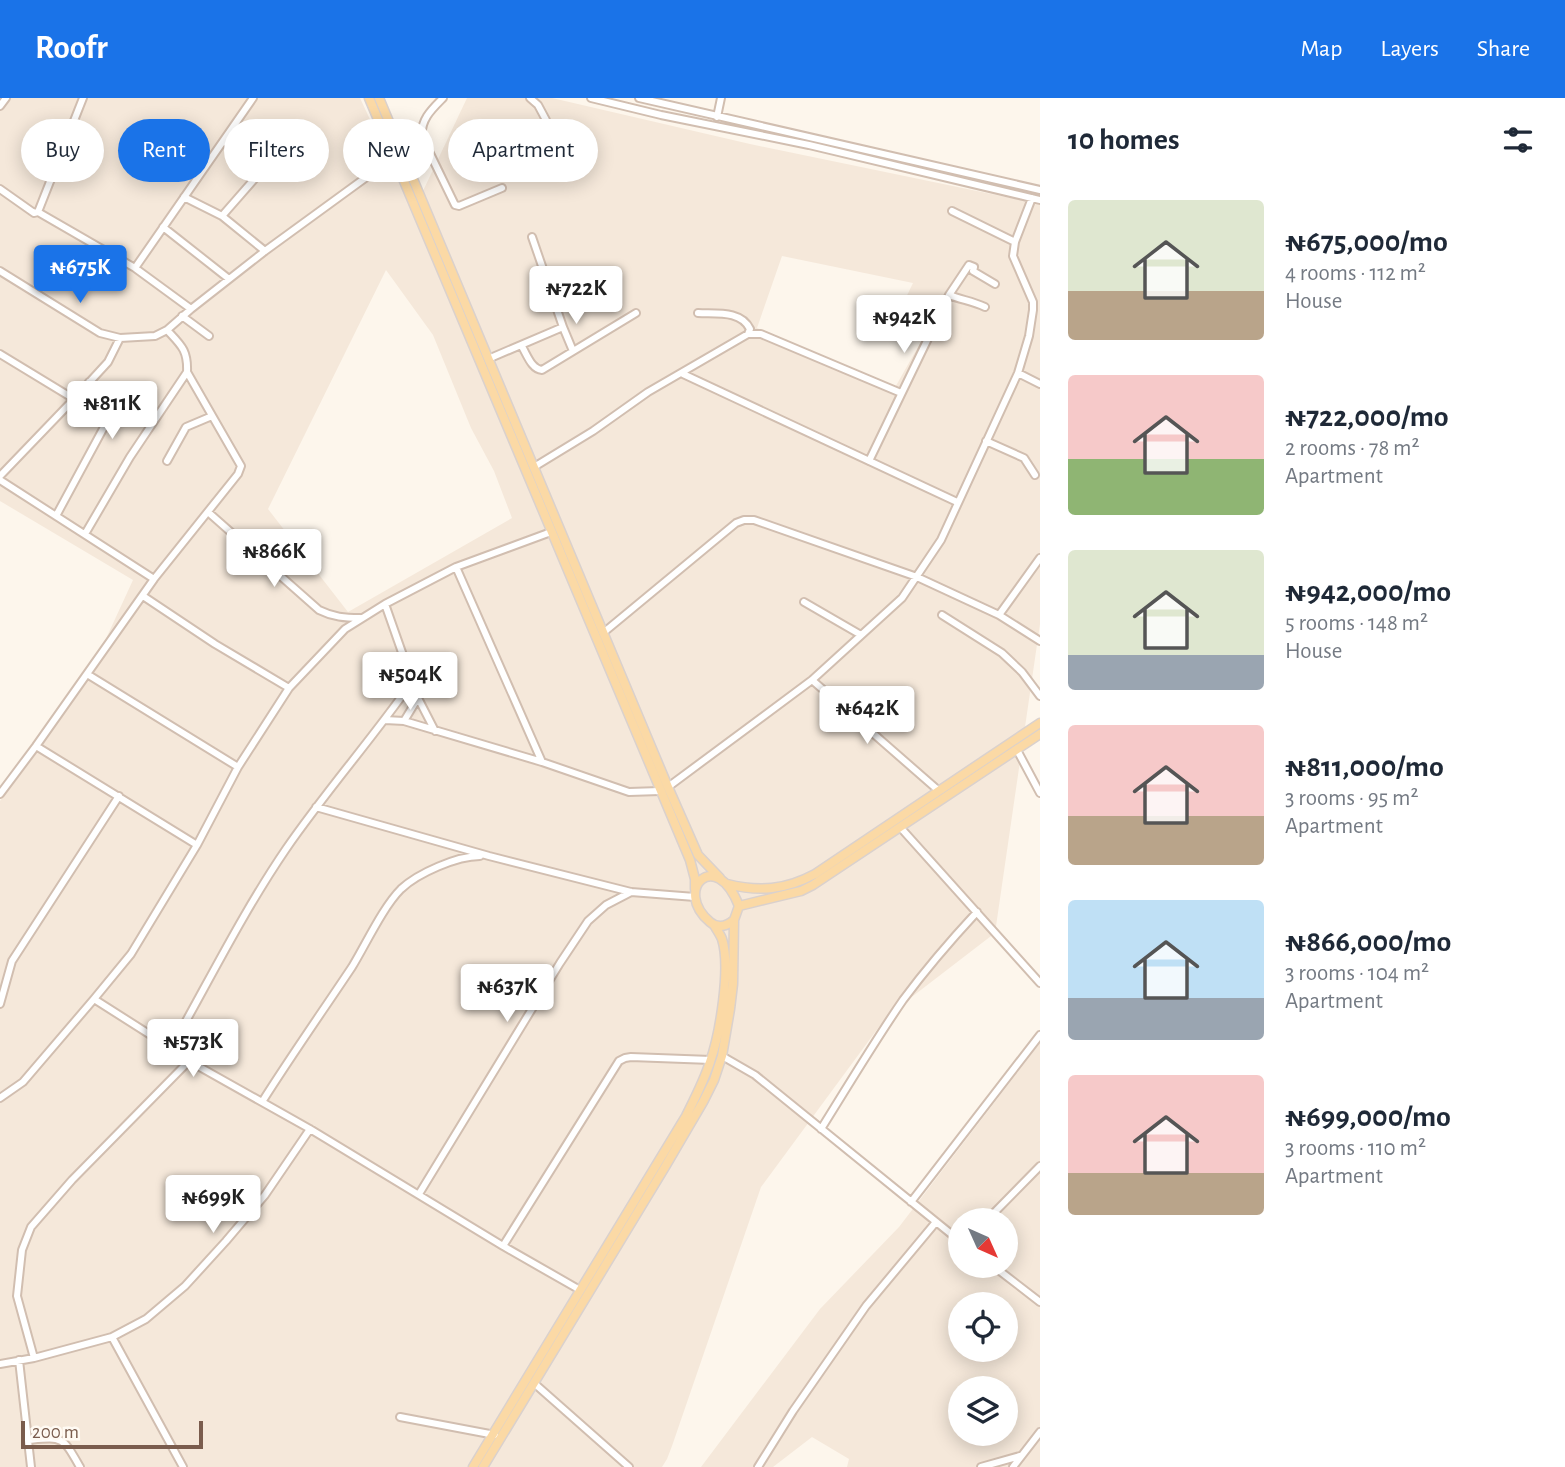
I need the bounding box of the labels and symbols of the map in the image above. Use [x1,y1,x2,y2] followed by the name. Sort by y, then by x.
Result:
[31,246,129,305] pin: ₦675K
[527,266,625,326] pin: ₦722K
[855,296,953,355] pin: ₦942K
[63,382,161,441] pin: ₦811K
[225,530,323,589] pin: ₦866K
[361,652,459,712] pin: ₦504K
[818,686,916,746] pin: ₦642K
[458,964,556,1024] pin: ₦637K
[144,1020,242,1079] pin: ₦573K
[164,1176,262,1235] pin: ₦699K
[948,1208,1018,1278] north arrow
[21,1418,203,1450] scale bar

